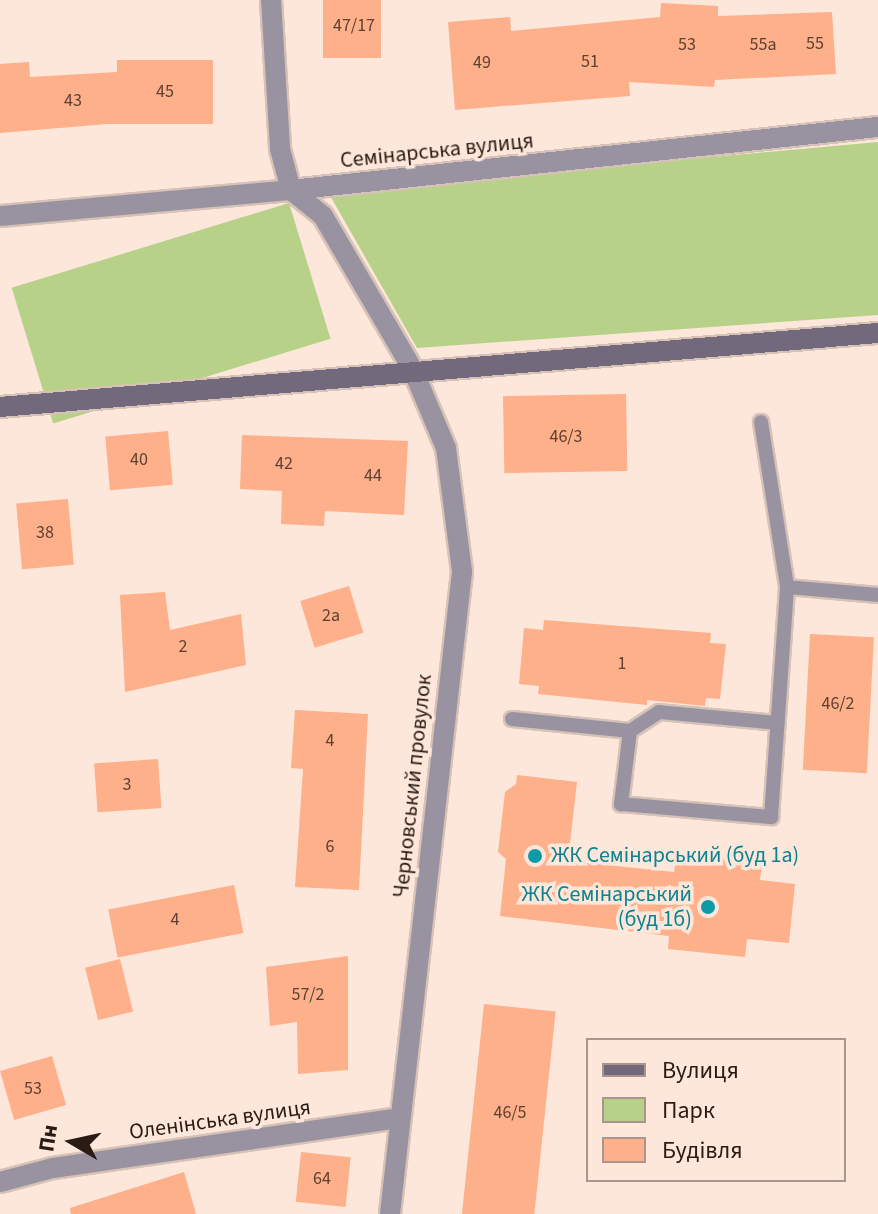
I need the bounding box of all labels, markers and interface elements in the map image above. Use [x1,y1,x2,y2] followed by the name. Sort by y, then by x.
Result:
[333,15,375,37] house number: 47/17
[806,33,824,55] house number: 55
[678,34,696,56] house number: 53
[750,34,776,56] house number: 55а
[581,51,599,73] house number: 51
[473,52,491,74] house number: 49
[156,81,174,103] house number: 45
[64,90,82,112] house number: 43
[339,128,535,174] street label: Семінарська вулиця
[549,426,583,448] house number: 46/3
[130,449,148,471] house number: 40
[275,453,293,475] house number: 42
[364,465,382,487] house number: 44
[36,522,54,544] house number: 38
[322,605,340,627] house number: 2а
[179,636,187,658] house number: 2
[618,653,626,675] house number: 1
[388,673,438,899] street label: Черновський провулок
[821,693,855,715] house number: 46/2
[326,730,334,752] house number: 4
[123,774,131,796] house number: 3
[326,836,334,858] house number: 6
[551,843,799,869] place label: ЖК Семінарський (буд 1а)
[526,847,544,865] marker: ЖК Семінарський (буд 1а)
[522,881,692,932] place label: ЖК Семінарський (буд 1б)
[699,898,717,916] marker: ЖК Семінарський (буд 1б)
[171,909,179,931] house number: 4
[291,984,325,1006] house number: 57/2
[586,1038,846,1182] legend
[662,1053,739,1088] text: Вулиця
[24,1078,42,1100] house number: 53
[662,1093,715,1128] text: Парк
[128,1094,312,1146] street label: Оленінська вулиця
[32,1102,112,1182] north arrow
[493,1102,527,1124] house number: 46/5
[30,1122,66,1154] text: Пн
[662,1133,743,1168] text: Будівля
[313,1168,331,1190] house number: 64

